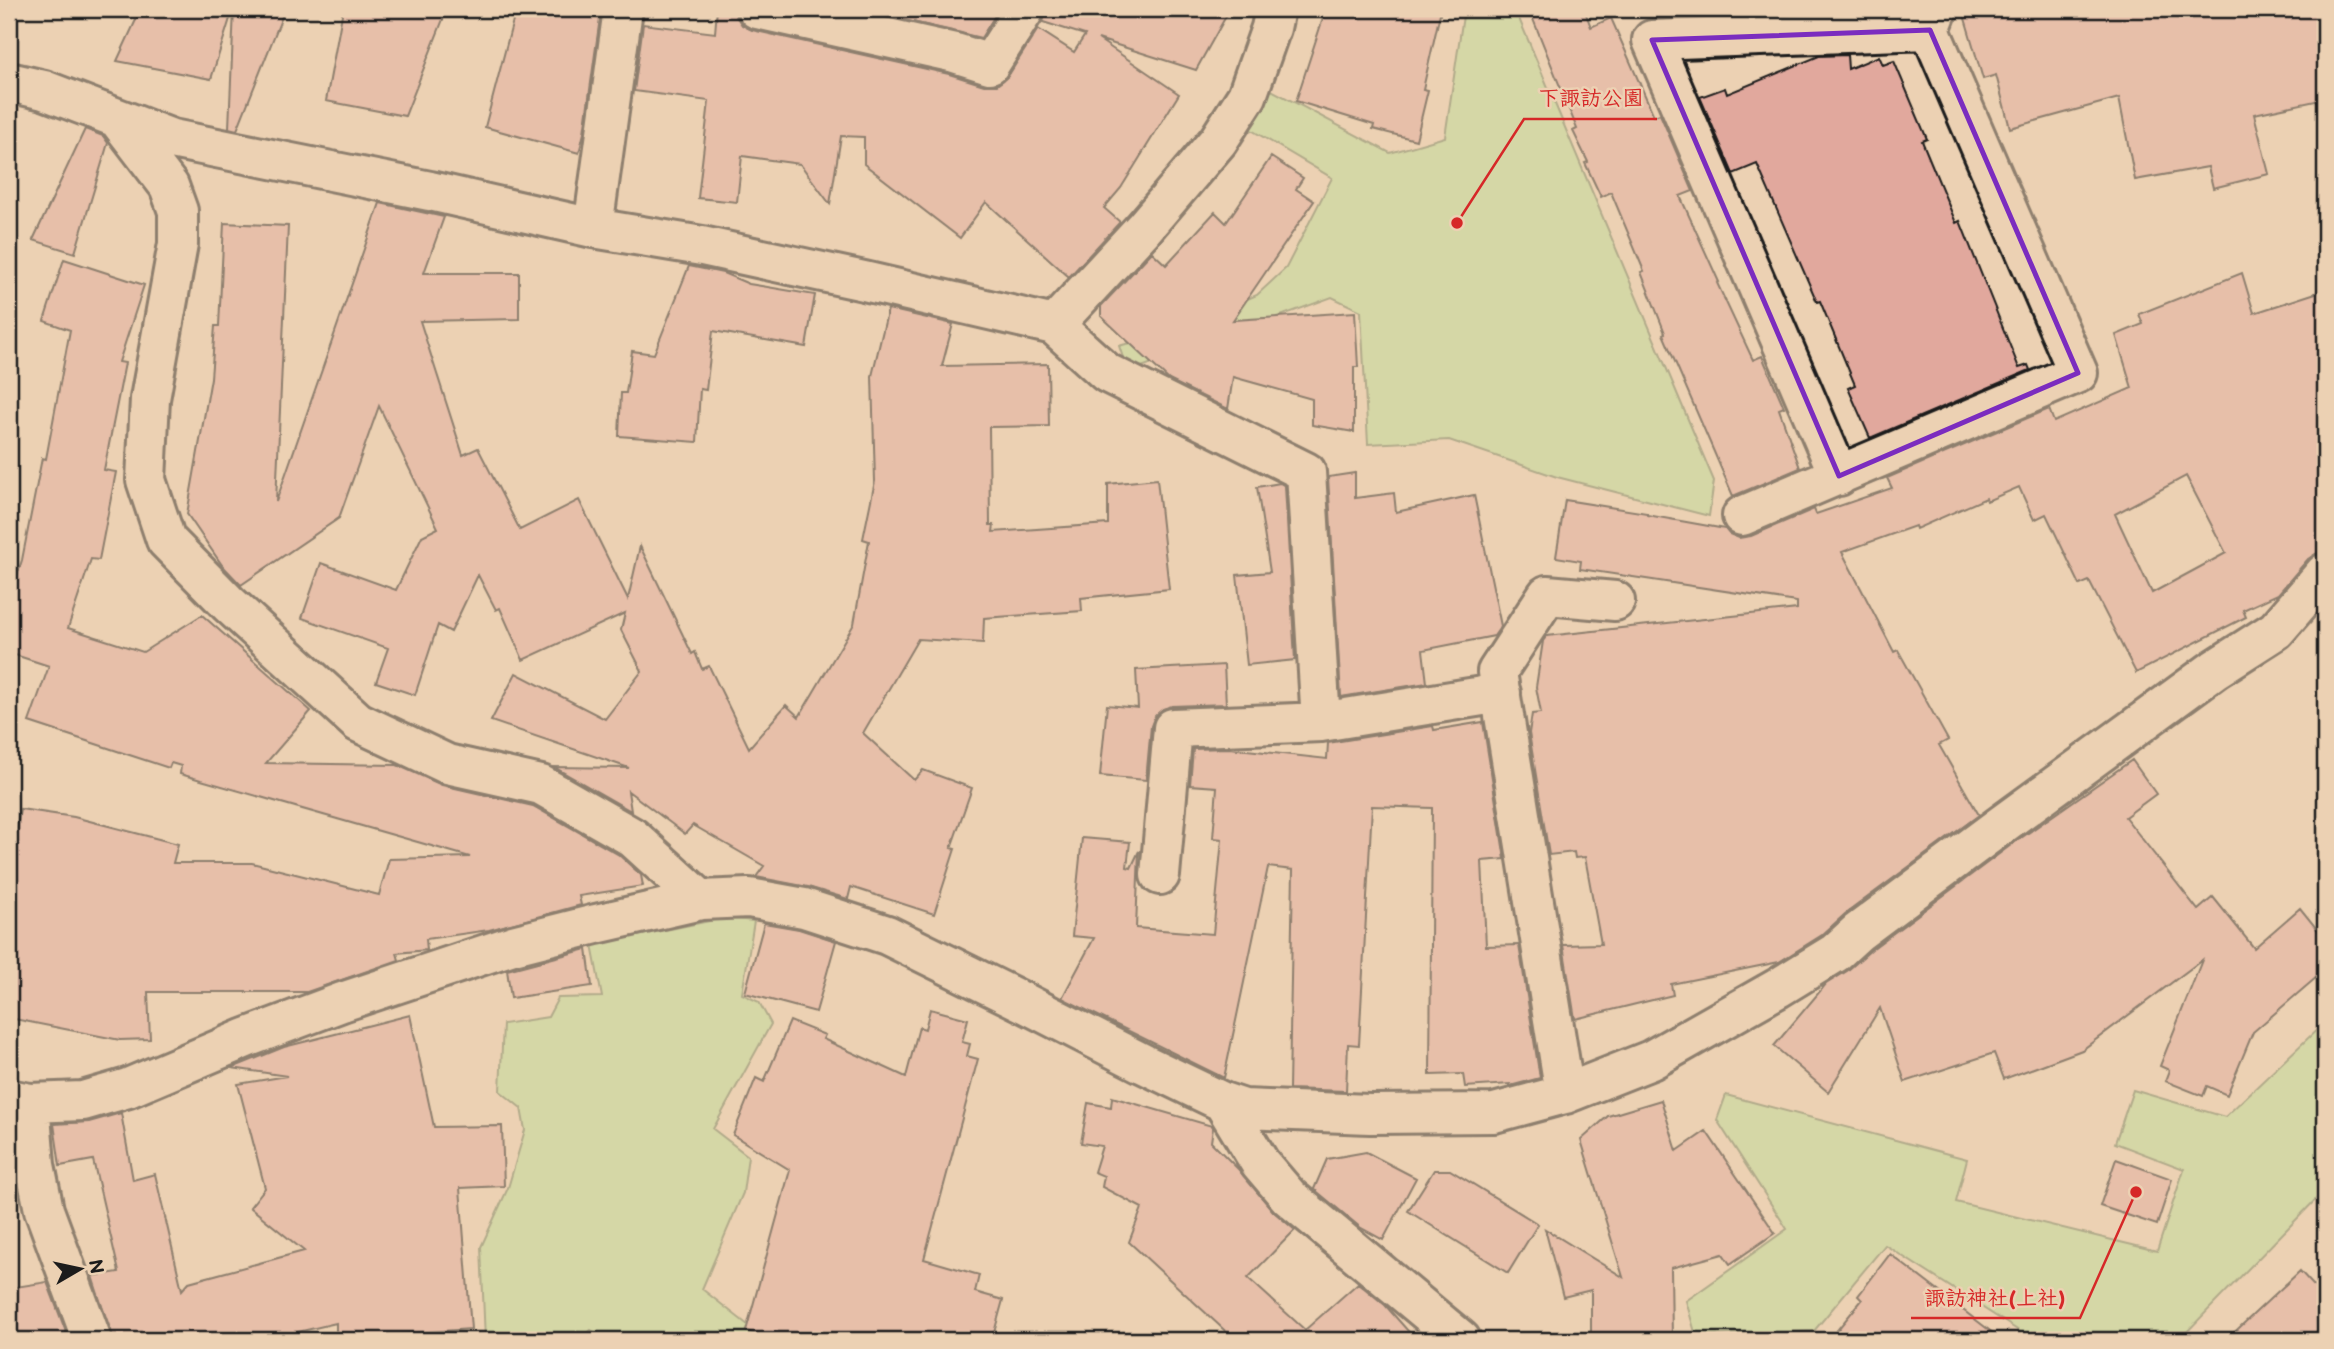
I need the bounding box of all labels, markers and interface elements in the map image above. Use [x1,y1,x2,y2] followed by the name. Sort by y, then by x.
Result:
[1524,77,1657,119] callout: 下諏訪公園
[1539,86,1644,111] text: 下諏訪公園
[46,1234,116,1304] north arrow
[83,1258,108,1275] text: N
[1911,1276,2080,1318] callout: 諏訪神社(上社)
[1925,1286,2065,1311] text: 諏訪神社(上社)

